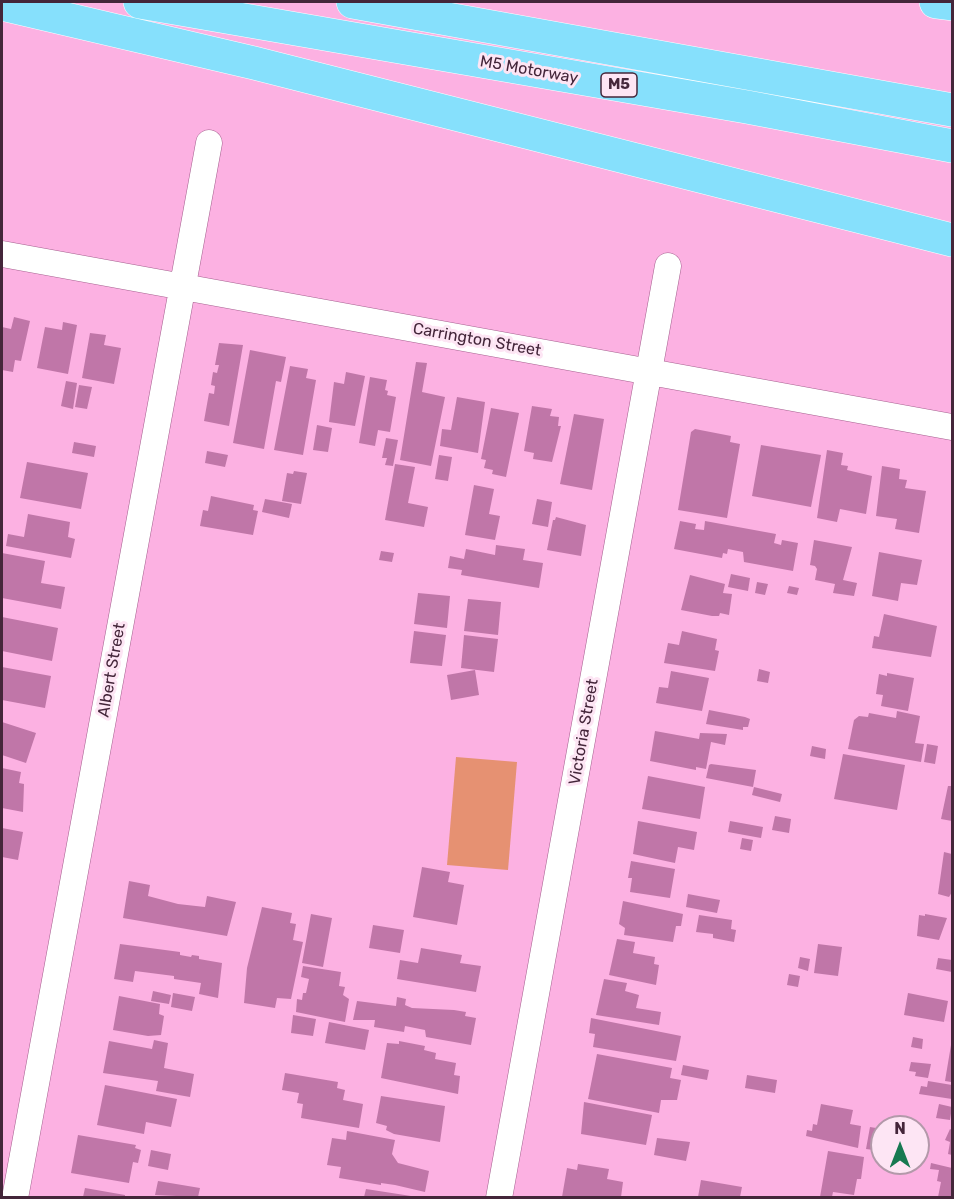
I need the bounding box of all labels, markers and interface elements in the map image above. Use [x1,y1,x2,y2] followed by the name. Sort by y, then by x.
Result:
[478,52,580,88] street label: M5 Motorway
[601,73,637,97] road number: M5
[411,319,543,361] street label: Carrington Street
[94,621,130,719] street label: Albert Street
[565,677,603,787] street label: Victoria Street
[870,1115,930,1175] north arrow
[894,1119,906,1138] text: N

